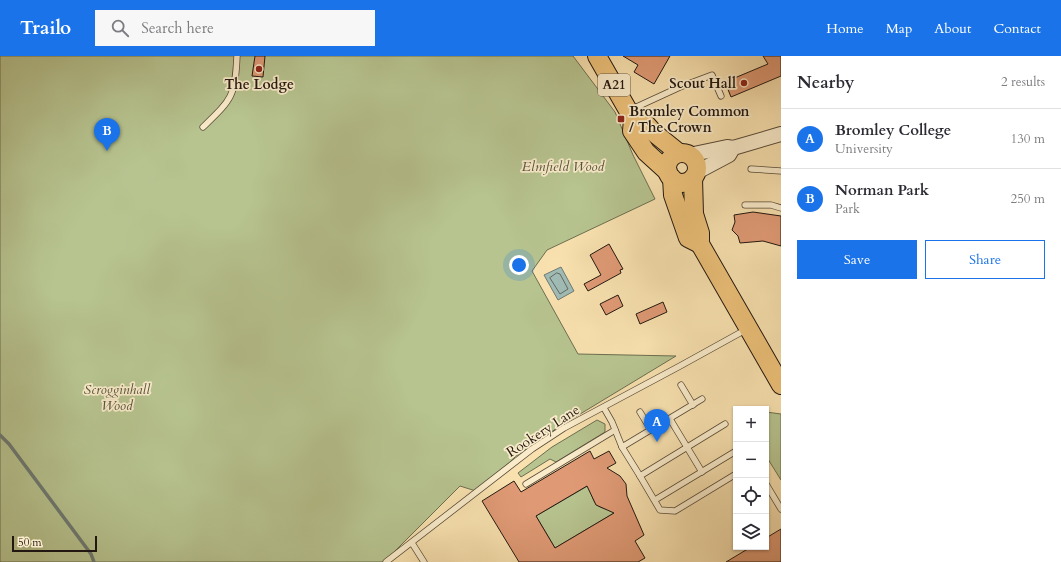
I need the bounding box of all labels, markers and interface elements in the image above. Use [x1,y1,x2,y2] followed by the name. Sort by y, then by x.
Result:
[95,10,375,46] search box
[20,15,71,41] text: Trailo
[109,17,131,39] icon: search
[141,18,214,38] text: Search here
[826,19,864,38] text: Home
[886,19,912,38] text: Map
[934,19,971,38] text: About
[993,19,1041,38] text: Contact
[254,64,264,74] marker: The Lodge
[797,71,854,94] text: Nearby
[1001,73,1045,91] text: 2 results
[598,74,630,96] road number: A21
[669,74,736,93] place label: Scout Hall
[224,75,294,94] place label: The Lodge
[739,78,749,88] marker: Scout Hall
[629,102,750,137] place label: Bromley Common / The Crown
[616,114,626,124] marker: Bromley Common / The Crown
[94,118,120,151] pin: B
[835,120,951,140] text: Bromley College
[805,130,815,148] text: A
[1011,130,1045,148] text: 130 m
[835,140,893,158] text: University
[522,157,605,176] park label: Elmfield Wood
[835,180,929,200] text: Norman Park
[805,190,815,208] text: B
[1011,190,1045,208] text: 250 m
[835,200,860,218] text: Park
[797,240,917,279] button: Save
[925,240,1045,279] button: Share
[509,255,529,275] your location
[84,380,151,415] park label: Scrogginhall Wood
[503,400,583,462] street label: Rookery Lane
[733,406,769,550] map controls
[733,406,769,442] button: +
[644,409,670,442] pin: A
[733,442,769,478] button: −
[733,478,769,514] button: locate
[733,514,769,550] button: layers
[12,534,97,553] scale bar
[18,535,42,550] text: 50 m

